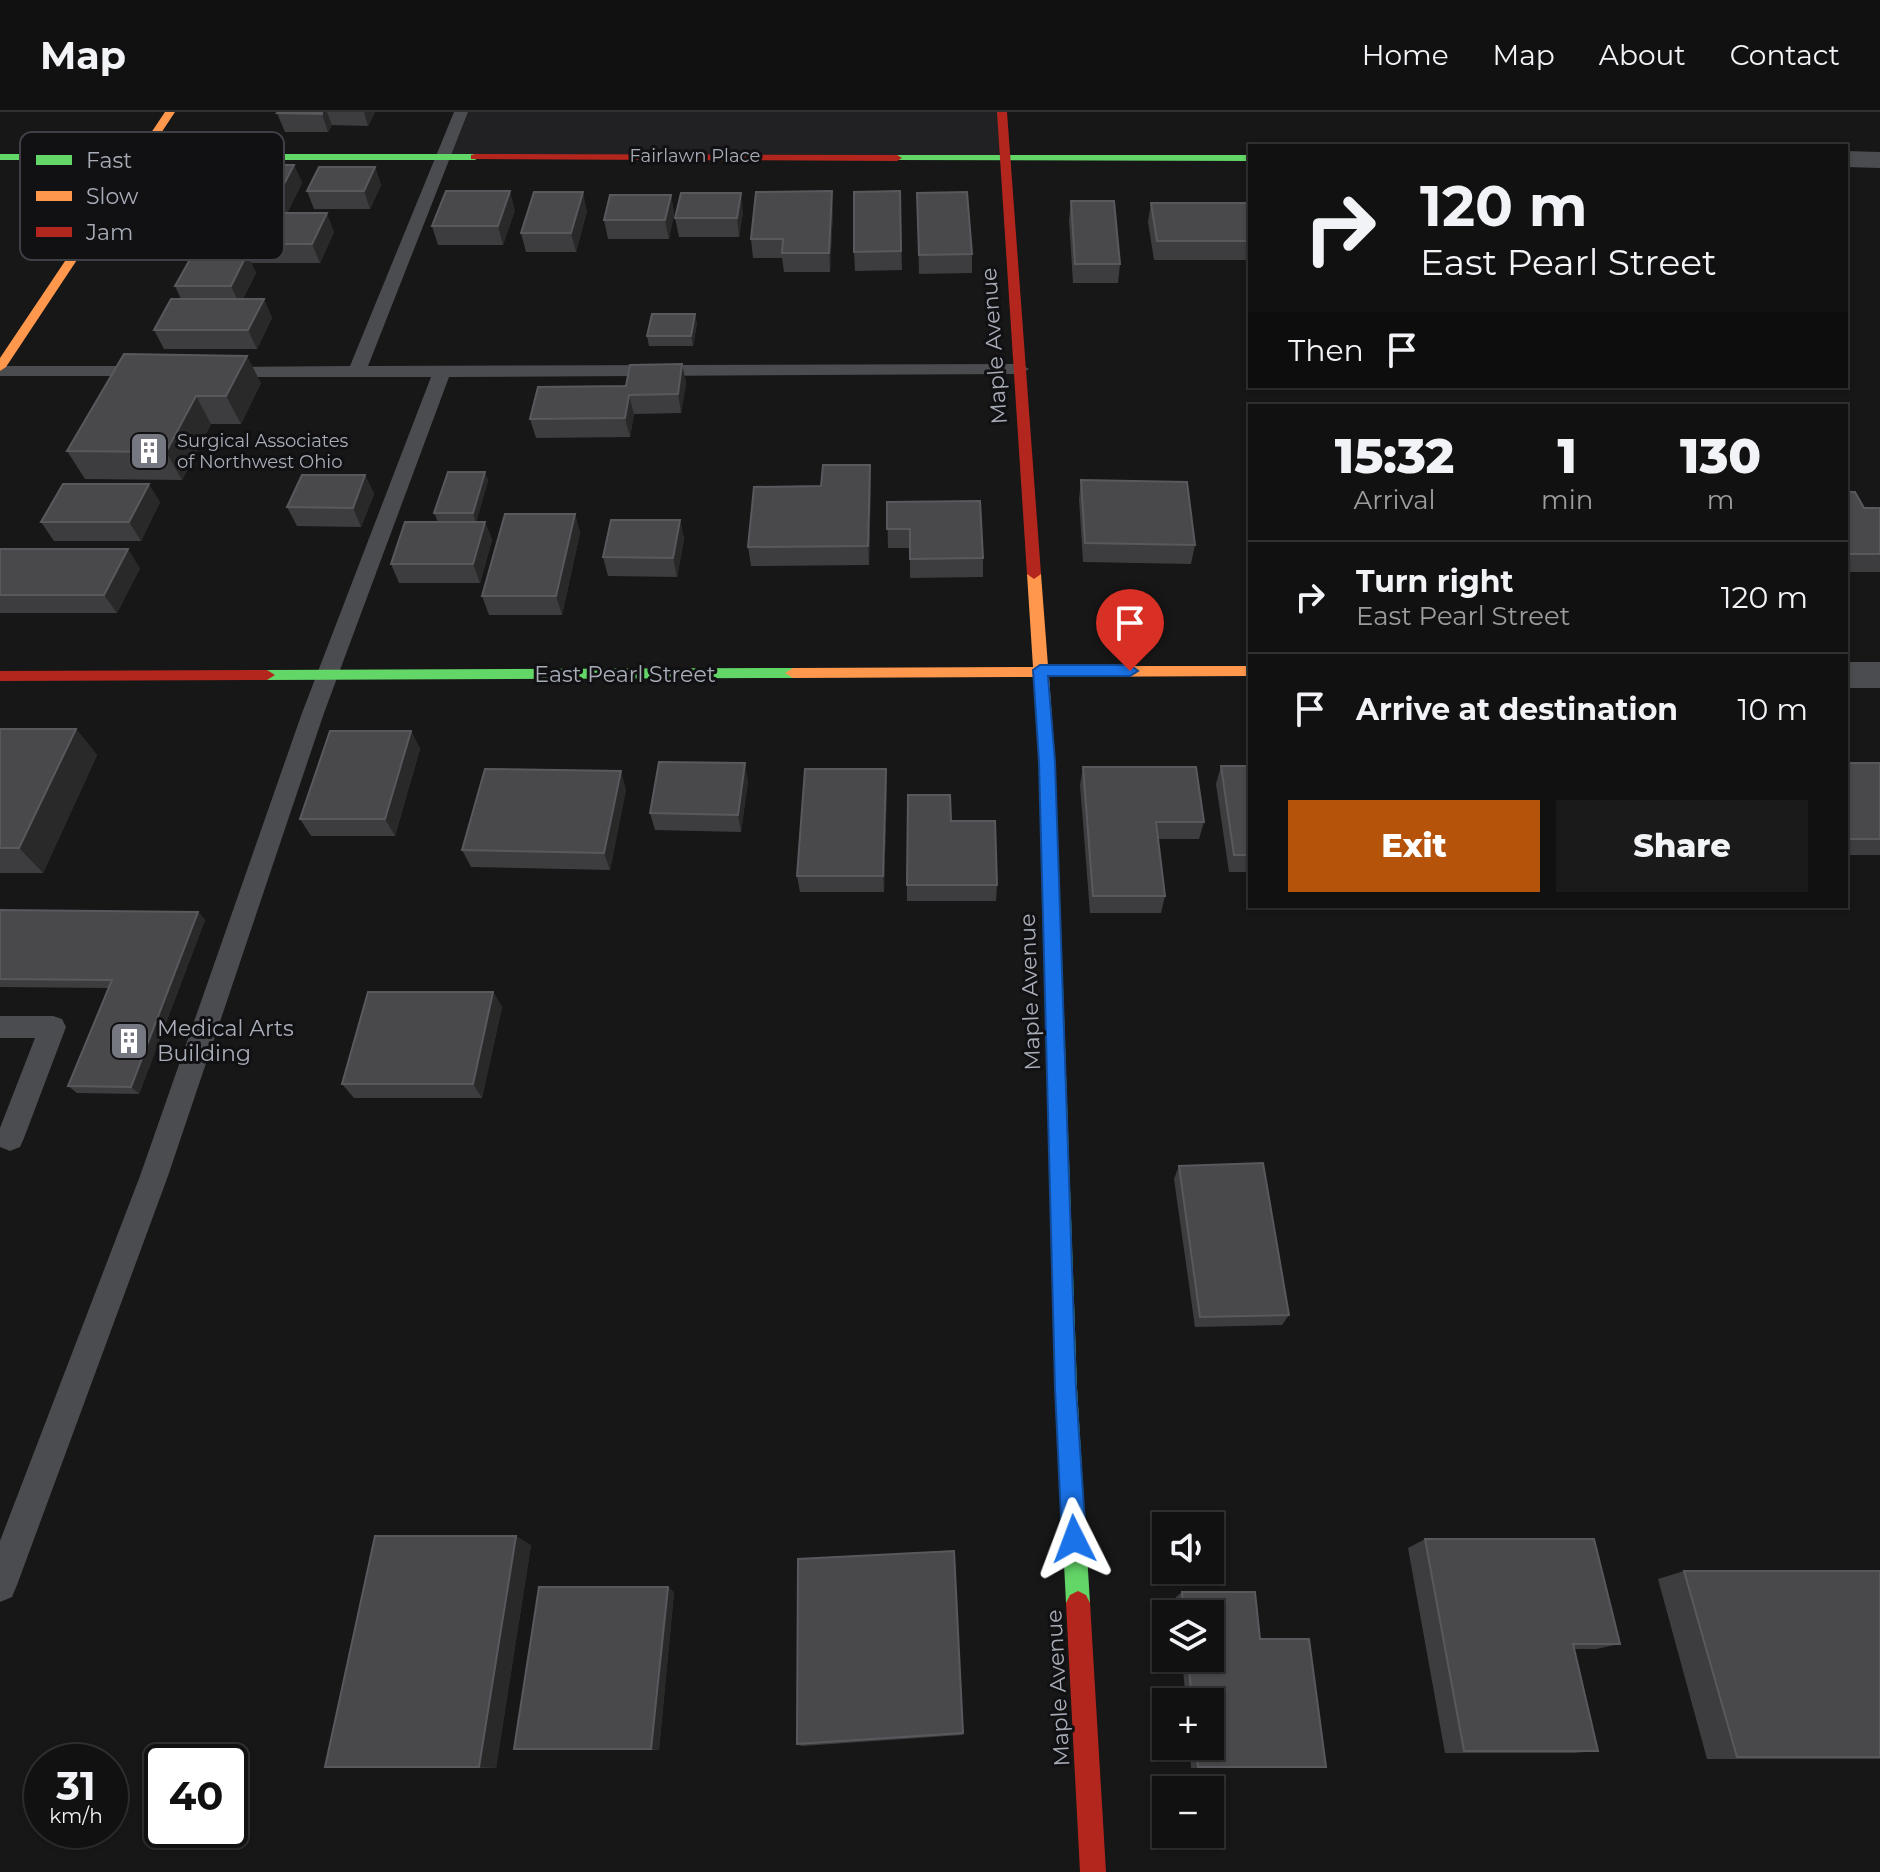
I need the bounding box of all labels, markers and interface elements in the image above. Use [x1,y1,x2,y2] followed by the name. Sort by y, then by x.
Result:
[40,32,126,79] text: Map
[1362,38,1449,72] text: Home
[1493,38,1555,72] text: Map
[1599,38,1686,72] text: About
[1730,38,1840,72] text: Contact
[20,132,284,260] legend
[630,145,761,167] street label: Fairlawn Place
[86,147,132,174] text: Fast
[1420,172,1588,240] text: 120 m
[1288,176,1392,280] icon: right
[86,183,139,210] text: Slow
[85,219,133,246] text: Jam
[1420,240,1717,284] text: East Pearl Street
[975,267,1013,425] street label: Maple Avenue
[1380,328,1424,372] icon: arrive
[1288,332,1364,369] text: Then
[1335,427,1454,485] text: 15:32
[1557,427,1577,485] text: 1
[1680,427,1761,485] text: 130
[128,430,170,472] building icon: Surgical Associates of Northwest Ohio
[177,430,349,473] place label: Surgical Associates of Northwest Ohio
[1354,484,1436,516] text: Arrival
[1541,484,1593,516] text: min
[1707,484,1734,516] text: m
[1356,563,1513,600] text: Turn right
[1288,575,1332,619] icon: right
[1721,579,1808,616] text: 120 m
[1096,589,1164,671] pin
[1356,600,1570,632] text: East Pearl Street
[1108,601,1152,645] icon: arrive
[534,661,716,688] street label: East Pearl Street
[1288,687,1332,731] icon: arrive
[1356,691,1678,728] text: Arrive at destination
[1738,691,1808,728] text: 10 m
[1288,800,1540,892] button: Exit
[1556,800,1808,892] button: Share
[1014,913,1046,1071] street label: Maple Avenue
[157,1015,294,1067] place label: Medical Arts Building
[108,1020,150,1062] building icon: Medical Arts Building
[1032,1497,1116,1581] position arrow
[1152,1512,1224,1848] map controls
[1152,1512,1224,1584] button: sound
[1152,1600,1224,1672] button: layers
[1040,1609,1076,1767] street label: Maple Avenue
[1152,1688,1224,1760] button: +
[144,1744,248,1848] speed limit sign: 40
[56,1761,96,1810] text: 31
[1152,1776,1224,1848] button: −
[49,1804,103,1828] text: km/h

